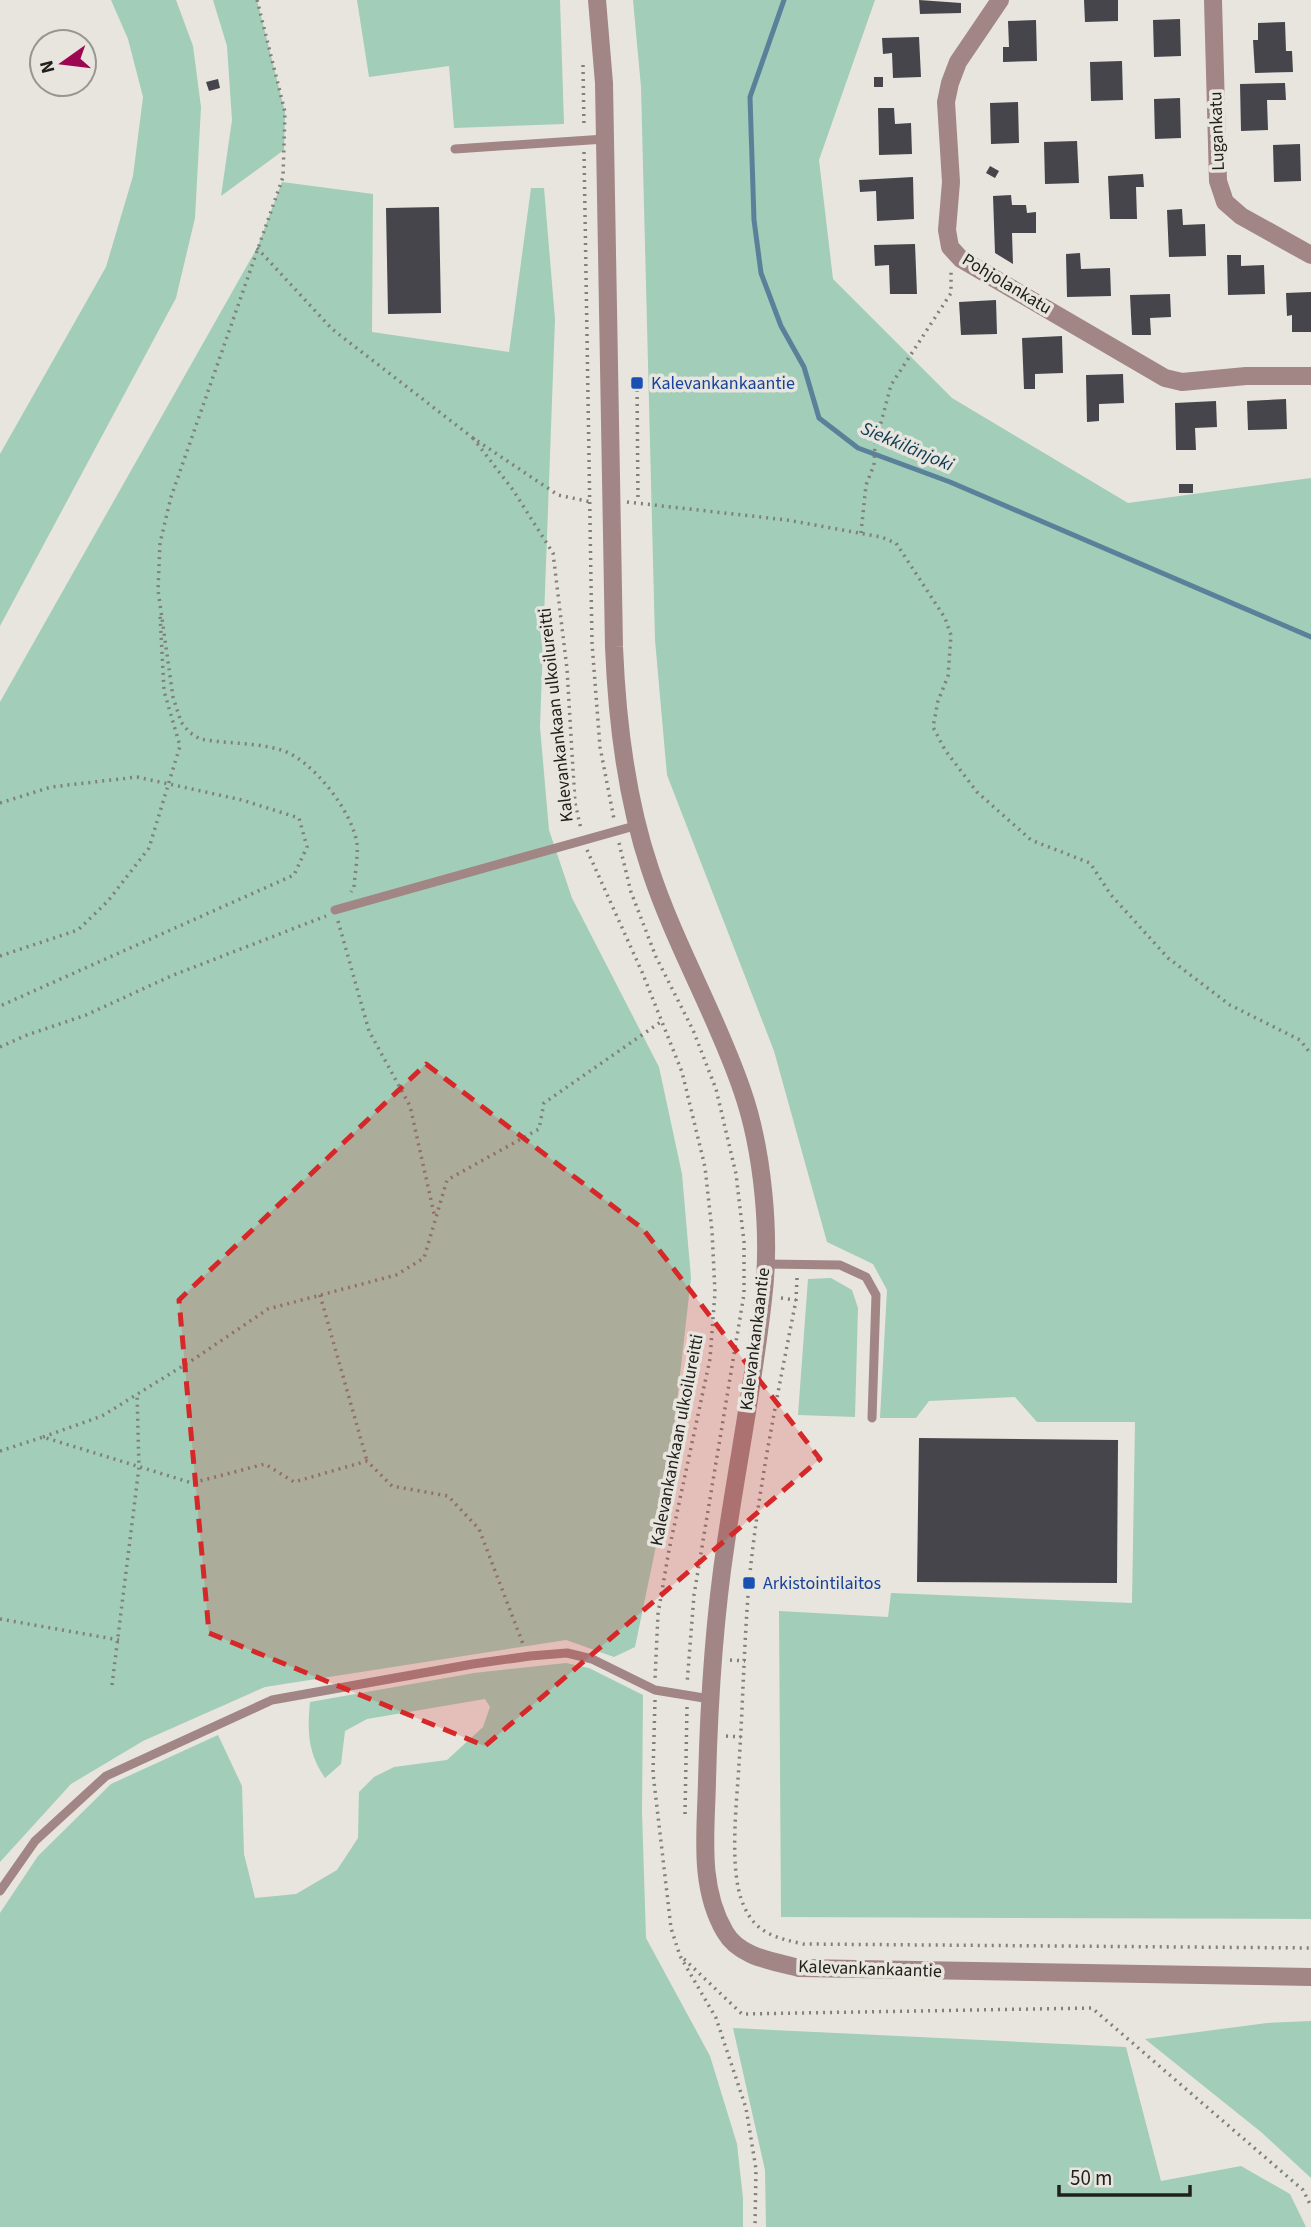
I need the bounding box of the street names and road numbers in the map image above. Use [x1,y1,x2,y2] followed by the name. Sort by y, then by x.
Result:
[1203,91,1231,171] street label: Lugankatu
[958,247,1056,321] street label: Pohjolankatu
[532,607,580,823] street label: Kalevankankaan ulkoilureitti
[734,1266,776,1412] street label: Kalevankankaantie
[644,1332,710,1548] street label: Kalevankankaan ulkoilureitti
[798,1954,942,1984] street label: Kalevankankaantie

